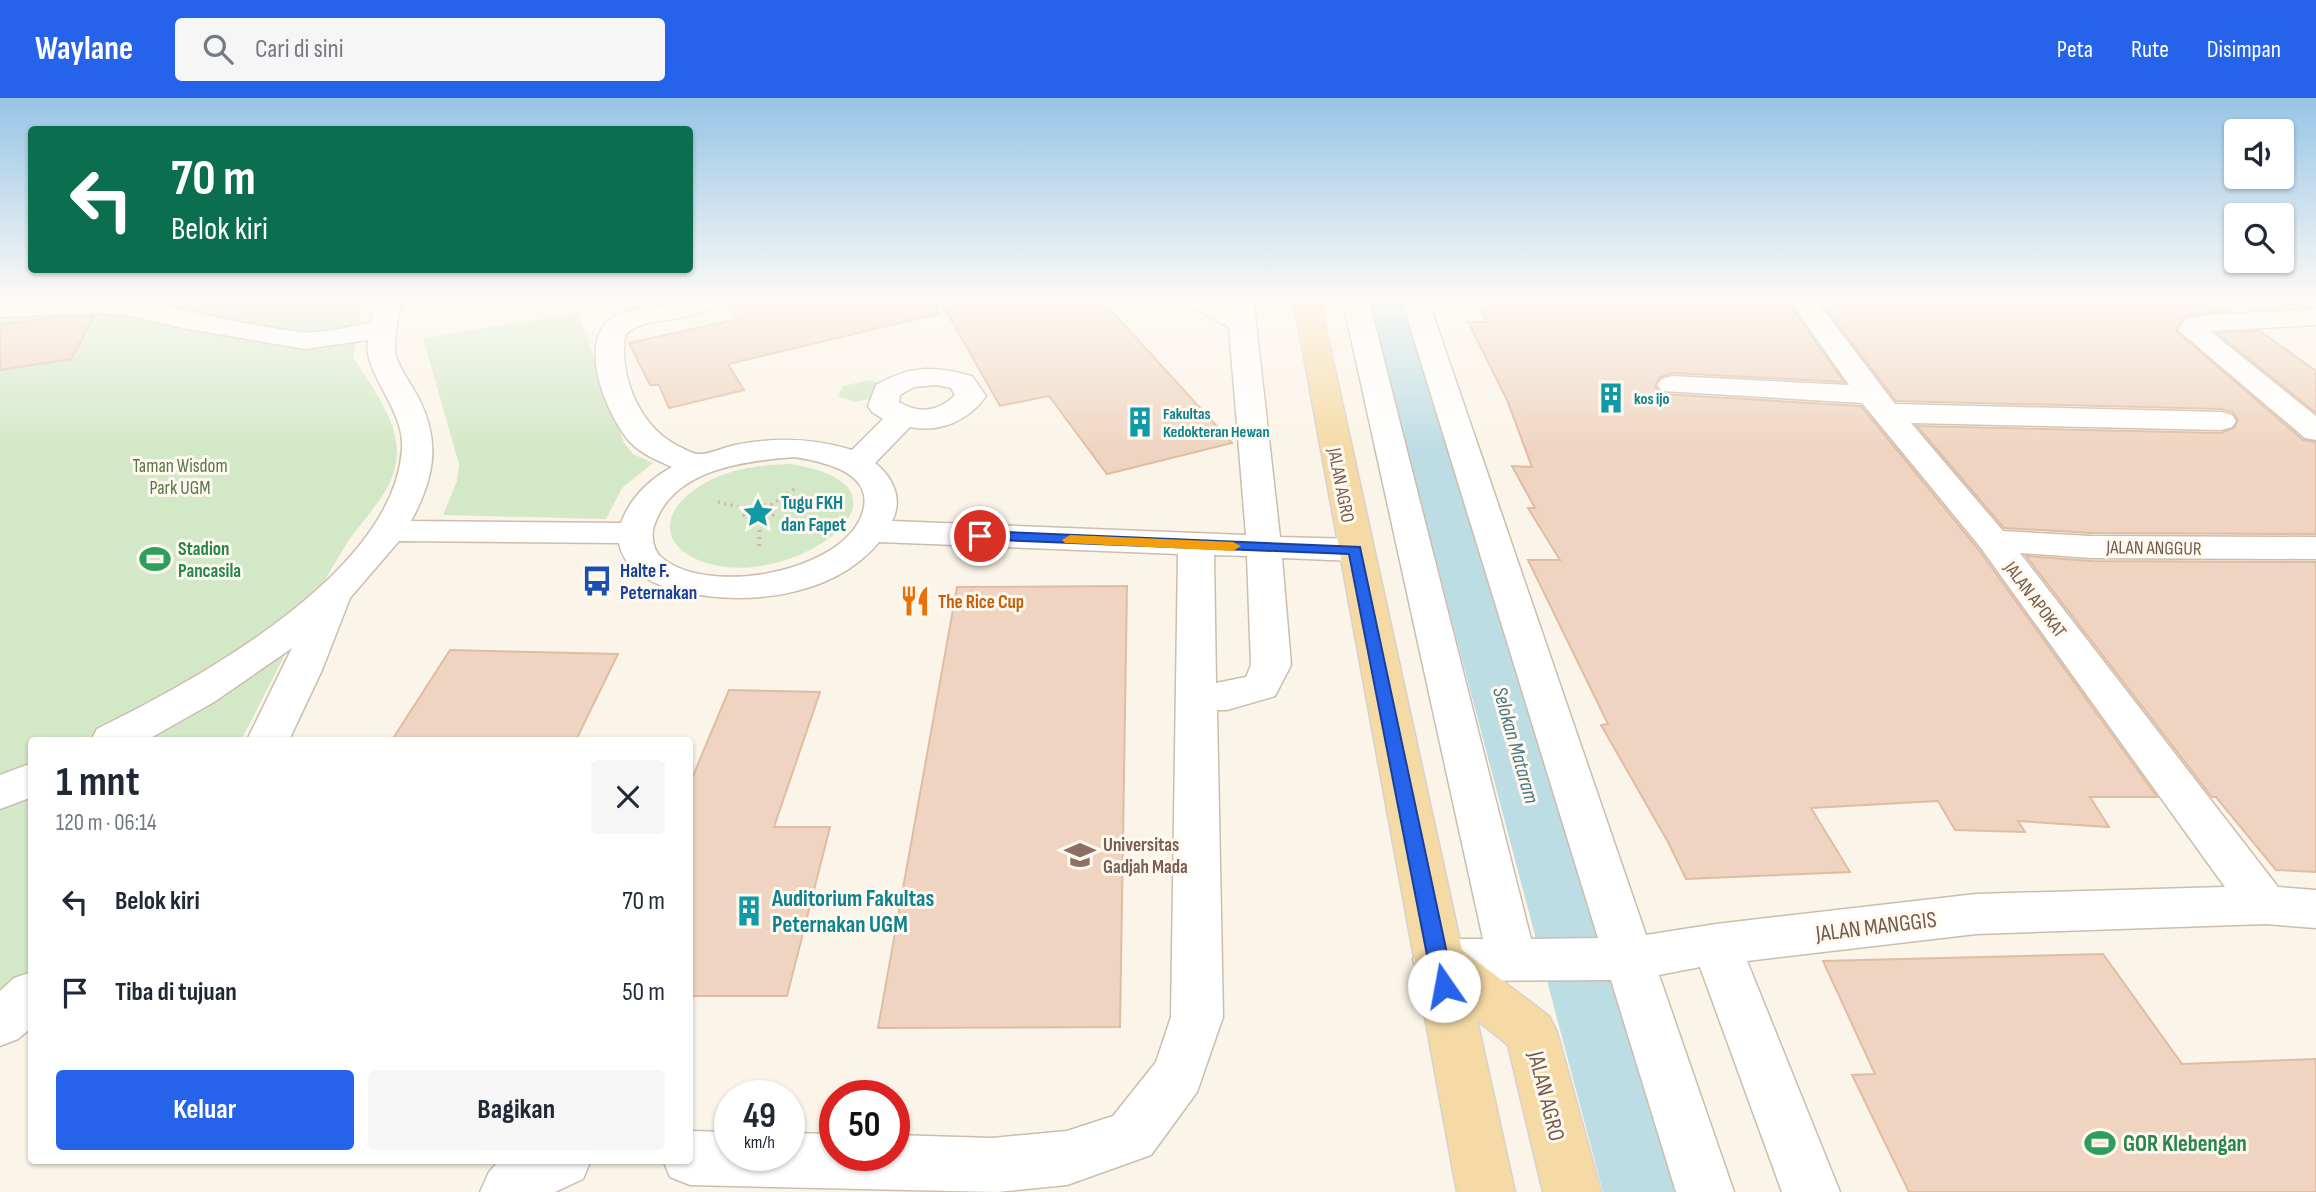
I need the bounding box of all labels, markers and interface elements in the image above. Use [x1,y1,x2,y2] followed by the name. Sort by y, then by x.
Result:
[175,18,665,81] search box
[35,29,133,69] text: Waylane
[199,30,237,68] icon: search
[255,34,344,65] text: Cari di sini
[2057,35,2093,64] text: Peta
[2131,35,2169,64] text: Rute
[2207,35,2281,64] text: Disimpan
[2224,119,2294,273] map controls
[2224,119,2294,189] button: sound
[171,150,256,209] text: 70 m
[56,154,147,245] icon: left
[2224,203,2294,273] button: search
[171,210,268,249] text: Belok kiri
[1594,381,1628,415] building icon: kos ijo
[1634,390,1670,409] place label: kos ijo
[1123,405,1157,439] building icon: Fakultas Kedokteran Hewan
[1163,405,1270,442] place label: Fakultas Kedokteran Hewan
[1322,445,1359,525] street label: JALAN AGRO
[132,455,228,500] park label: Taman Wisdom Park UGM
[781,492,846,537] place label: Tugu FKH dan Fapet
[741,496,775,530] place icon: Tugu FKH dan Fapet
[950,506,1010,566] pin
[961,517,999,555] icon: arrive
[2105,536,2202,561] street label: JALAN ANGGUR
[178,538,241,583] place label: Stadion Pancasila
[138,542,172,576] sports icon: Stadion Pancasila
[1998,557,2071,643] street label: JALAN APOKAT
[620,560,697,605] place label: Halte F. Peternakan
[580,564,614,598] bus stop icon: Halte F. Peternakan
[898,584,932,618] restaurant icon: The Rice Cup
[938,591,1024,614] place label: The Rice Cup
[1487,684,1544,806] water label: Selokan Mataram
[56,757,140,808] text: 1 mnt
[591,760,665,834] button: close
[56,809,157,837] text: 120 m · 06:14
[1103,834,1188,879] place label: Universitas Gadjah Mada
[1063,838,1097,872] school or university icon: Universitas Gadjah Mada
[56,883,94,921] icon: left
[771,885,934,939] place label: Auditorium Fakultas Peternakan UGM
[115,886,200,917] text: Belok kiri
[622,886,665,917] text: 70 m
[732,894,766,928] building icon: Auditorium Fakultas Peternakan UGM
[1813,906,1938,948] street label: JALAN MANGGIS
[1407,949,1481,1023] position arrow
[56,974,94,1012] icon: arrive
[115,977,237,1008] text: Tiba di tujuan
[622,977,665,1008] text: 50 m
[1521,1047,1571,1144] street label: JALAN AGRO
[56,1070,354,1150] button: Keluar
[368,1070,665,1150] button: Bagikan
[819,1080,910,1171] speed limit sign: 50
[743,1095,776,1138] text: 49
[2083,1126,2117,1160] sports icon: GOR Klebengan
[2123,1130,2247,1158] place label: GOR Klebengan
[744,1132,775,1153] text: km/h

